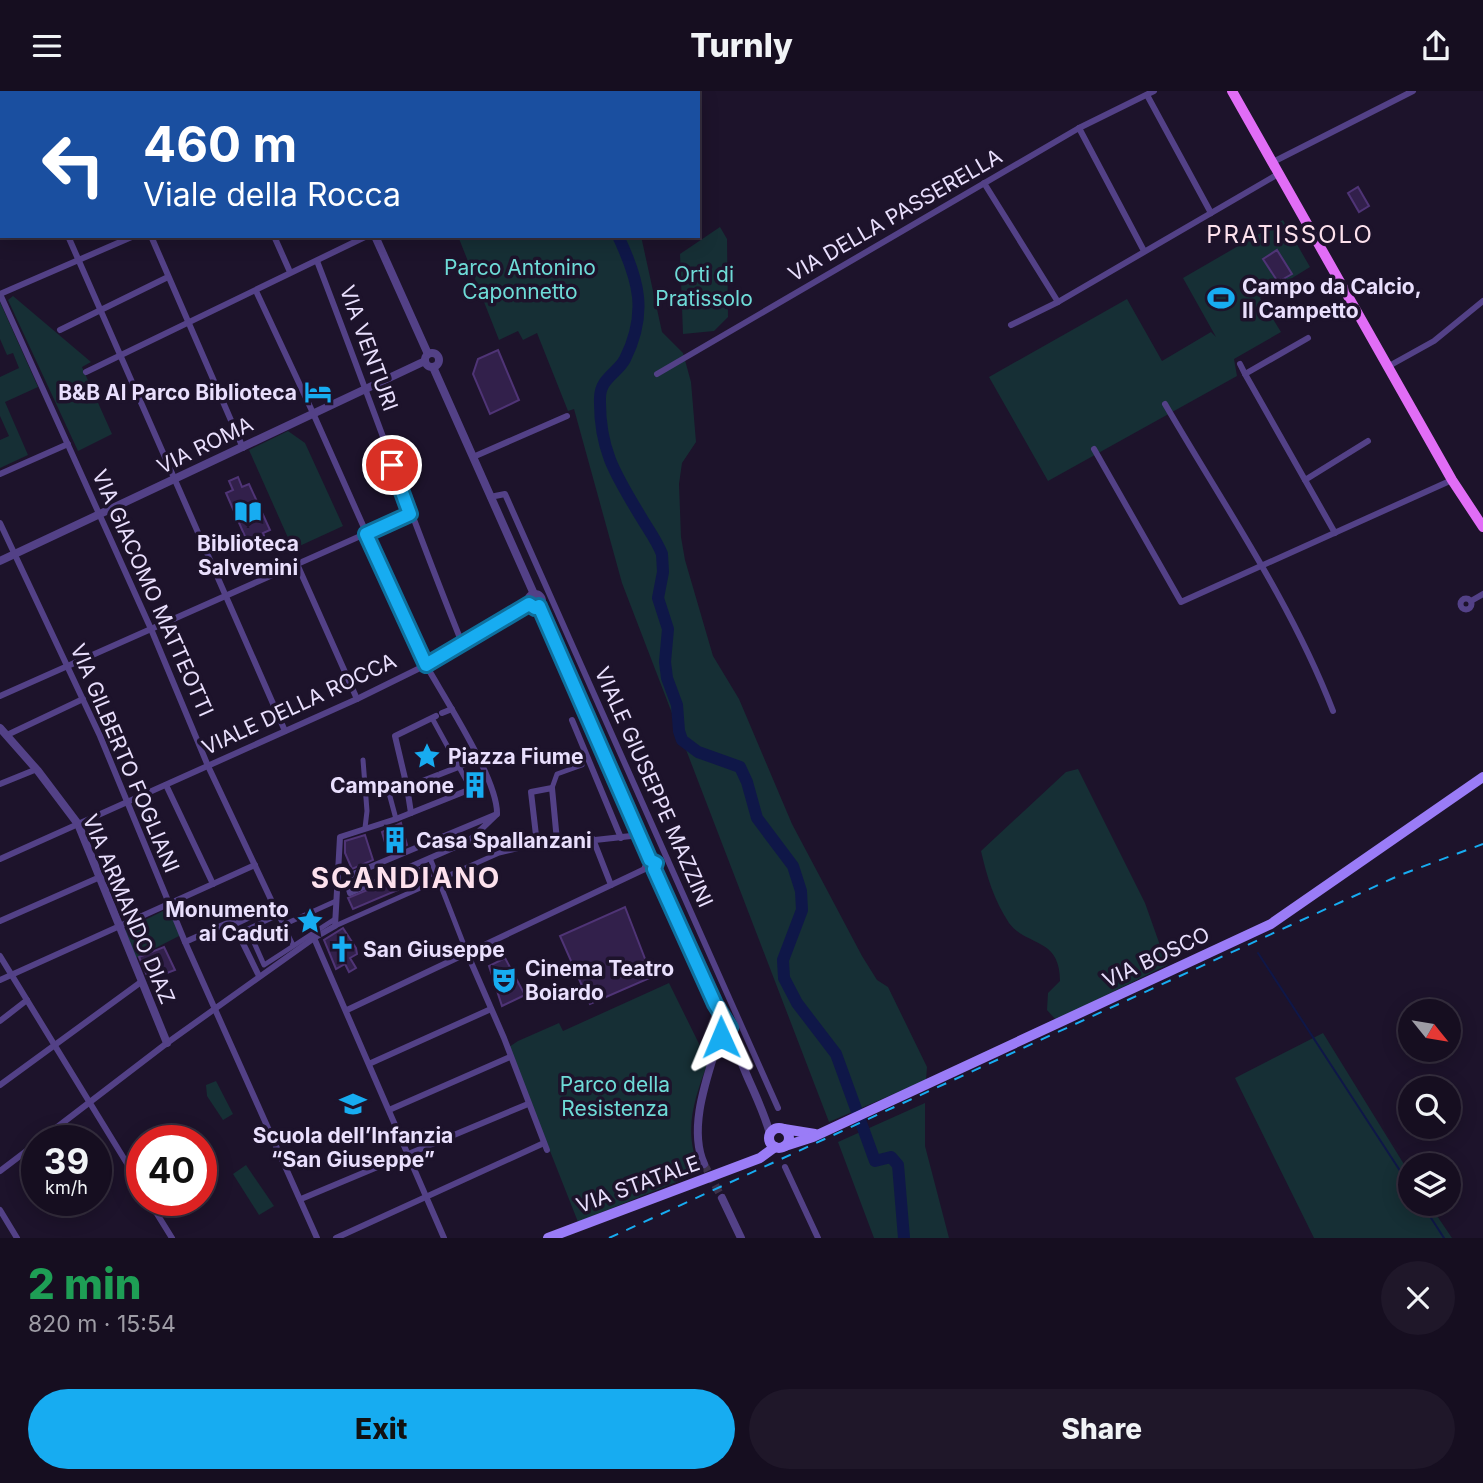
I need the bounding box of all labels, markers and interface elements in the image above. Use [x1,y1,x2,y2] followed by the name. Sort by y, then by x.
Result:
[690,26,793,65] text: Turnly
[28,27,66,65] icon: menu
[1417,27,1455,65] icon: share
[143,115,297,174] text: 460 m
[28,119,119,210] icon: left
[784,143,1006,287] street label: VIA DELLA PASSERELLA
[143,175,401,214] text: Viale della Rocca
[1206,220,1374,249] district label: PRATISSOLO
[444,255,596,304] park label: Parco Antonino Caponnetto
[655,262,753,311] park label: Orti di Pratissolo
[1242,274,1422,323] place label: Campo da Calcio, Il Campetto
[335,282,403,414] street label: VIA VENTURI
[1206,283,1236,313] sports icon: Campo da Calcio, Il Campetto
[303,377,333,407] hotel icon: B&B Al Parco Biblioteca
[58,380,297,405] place label: B&B Al Parco Biblioteca
[153,411,257,479] street label: VIA ROMA
[362,435,422,495] pin
[373,446,411,484] icon: arrive
[87,466,219,720] street label: VIA GIACOMO MATTEOTTI
[233,497,263,527] library icon: Biblioteca Salvemini
[197,531,299,580] place label: Biblioteca Salvemini
[65,640,185,876] street label: VIA GILBERTO FOGLIANI
[198,648,400,760] street label: VIALE DELLA ROCCA
[590,663,718,911] street label: VIALE GIUSEPPE MAZZINI
[412,741,442,771] place icon: Piazza Fiume
[448,744,583,769] place label: Piazza Fiume
[460,770,490,800] building icon: Campanone
[330,773,454,798] place label: Campanone
[78,810,180,1008] street label: VIA ARMANDO DIAZ
[380,825,410,855] building icon: Casa Spallanzani
[416,828,592,853] place label: Casa Spallanzani
[311,861,501,895] district label: SCANDIANO
[165,897,289,946] place label: Monumento ai Caduti
[295,906,325,936] place icon: Monumento ai Caduti
[1099,921,1213,993] street label: VIA BOSCO
[327,934,357,964] church icon: San Giuseppe
[363,937,505,962] place label: San Giuseppe
[525,956,674,1005] place label: Cinema Teatro Boiardo
[489,965,519,995] theatre icon: Cinema Teatro Boiardo
[1398,999,1461,1062] north arrow
[1398,999,1461,1216] map controls
[684,1000,758,1074] position arrow
[560,1072,670,1121] park label: Parco della Resistenza
[1398,1076,1461,1139] button: search
[338,1089,368,1119] school or university icon: Scuola dell’Infanzia “San Giuseppe”
[253,1123,453,1172] place label: Scuola dell’Infanzia “San Giuseppe”
[126,1125,217,1216] speed limit sign: 40
[44,1140,89,1182] text: 39
[573,1150,703,1218] street label: VIA STATALE
[1398,1153,1461,1216] button: layers
[45,1177,88,1198] text: km/h
[28,1258,142,1309] text: 2 min
[1381,1261,1455,1335] button: close
[28,1310,176,1338] text: 820 m · 15:54
[28,1389,735,1469] button: Exit
[749,1389,1455,1469] button: Share

